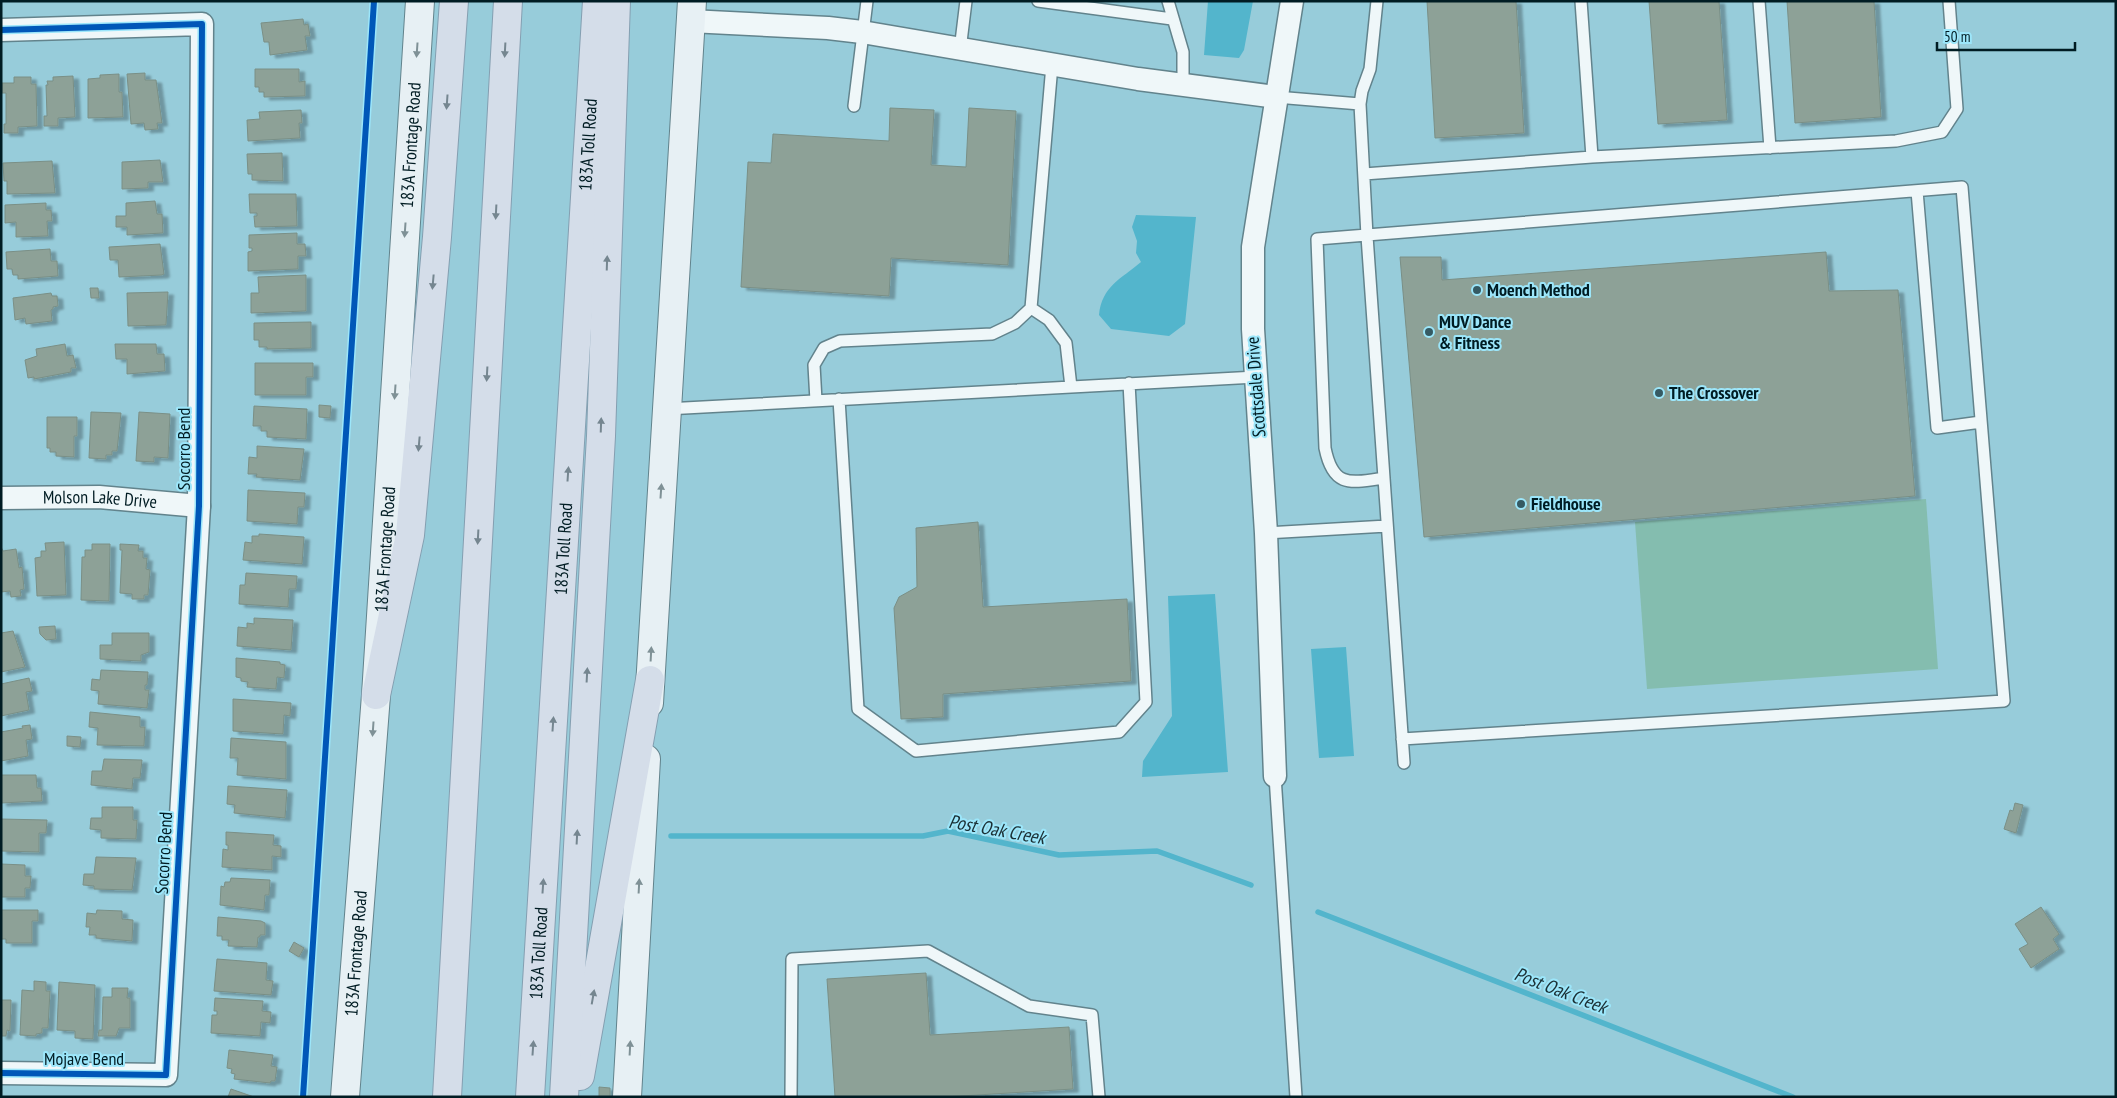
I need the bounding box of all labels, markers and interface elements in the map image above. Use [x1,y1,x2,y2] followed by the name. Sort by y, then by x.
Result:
[1937,20,2074,52] scale bar
[1944,27,1970,46] text: 50 m
[412,42,420,58] one-way arrow
[501,42,509,58] one-way arrow
[395,82,426,209] street label: 183A Frontage Road
[442,95,450,111] one-way arrow
[573,98,602,192] street label: 183A Toll Road
[491,204,499,220] one-way arrow
[401,222,409,238] one-way arrow
[603,254,611,270] one-way arrow
[429,274,437,290] one-way arrow
[1487,278,1590,301] place label: Moench Method
[1471,284,1483,296] marker: Moench Method
[1439,310,1512,354] place label: MUV Dance & Fitness
[1423,326,1435,338] marker: MUV Dance & Fitness
[1241,336,1270,438] street label: Scottsdale Drive
[482,367,490,383] one-way arrow
[1669,381,1759,404] place label: The Crossover
[390,384,398,400] one-way arrow
[1653,387,1665,399] marker: The Crossover
[172,408,195,490] street label: Socorro Bend
[598,417,606,433] one-way arrow
[414,436,422,452] one-way arrow
[564,466,572,482] one-way arrow
[657,483,665,499] one-way arrow
[43,485,158,513] street label: Molson Lake Drive
[369,486,400,613] street label: 183A Frontage Road
[1531,492,1601,515] place label: Fieldhouse
[1515,498,1527,510] marker: Fieldhouse
[549,502,577,596] street label: 183A Toll Road
[473,529,481,545] one-way arrow
[648,645,656,661] one-way arrow
[583,666,591,682] one-way arrow
[549,715,557,731] one-way arrow
[369,721,377,737] one-way arrow
[947,809,1050,850] water label: Post Oak Creek
[150,811,177,895] street label: Socorro Bend
[574,829,582,845] one-way arrow
[539,878,547,894] one-way arrow
[635,878,643,894] one-way arrow
[339,890,372,1017] street label: 183A Frontage Road
[524,906,553,1000] street label: 183A Toll Road
[1511,961,1613,1020] water label: Post Oak Creek
[589,988,597,1004] one-way arrow
[529,1040,537,1056] one-way arrow
[626,1040,634,1056] one-way arrow
[44,1047,124,1070] street label: Mojave Bend

